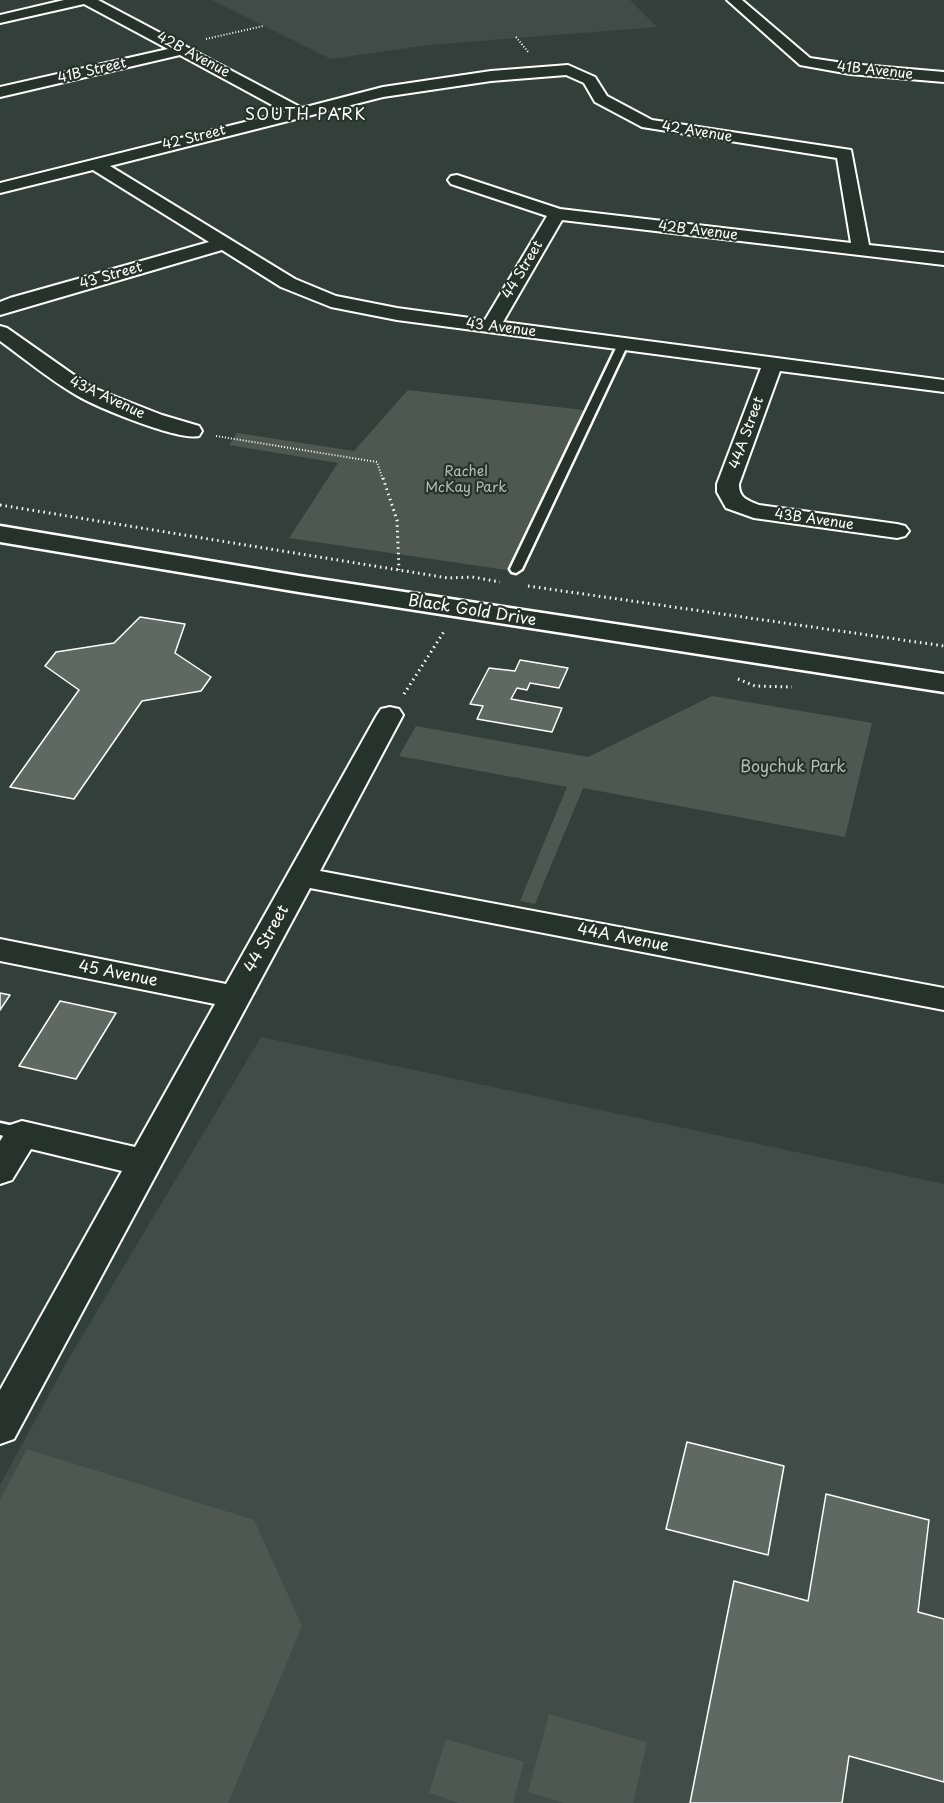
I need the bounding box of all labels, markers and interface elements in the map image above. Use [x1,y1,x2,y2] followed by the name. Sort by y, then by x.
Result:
[154,29,232,81] street label: 42B Avenue
[56,55,128,87] street label: 41B Street
[836,59,914,83] street label: 41B Avenue
[245,106,367,126] district label: SOUTH PARK
[661,118,733,146] street label: 42 Avenue
[160,122,228,154] street label: 42 Street
[657,218,739,244] street label: 42B Avenue
[499,238,547,302] street label: 44 Street
[78,259,144,293] street label: 43 Street
[465,315,537,341] street label: 43 Avenue
[67,373,147,423] street label: 43A Avenue
[726,395,768,471] street label: 44A Street
[425,464,507,496] park label: Rachel McKay Park
[773,506,855,534] street label: 43B Avenue
[406,591,538,631] street label: Black Gold Drive
[740,758,846,778] park label: Boychuk Park
[241,902,293,976] street label: 44 Street
[575,920,671,956] street label: 44A Avenue
[77,957,159,991] street label: 45 Avenue

